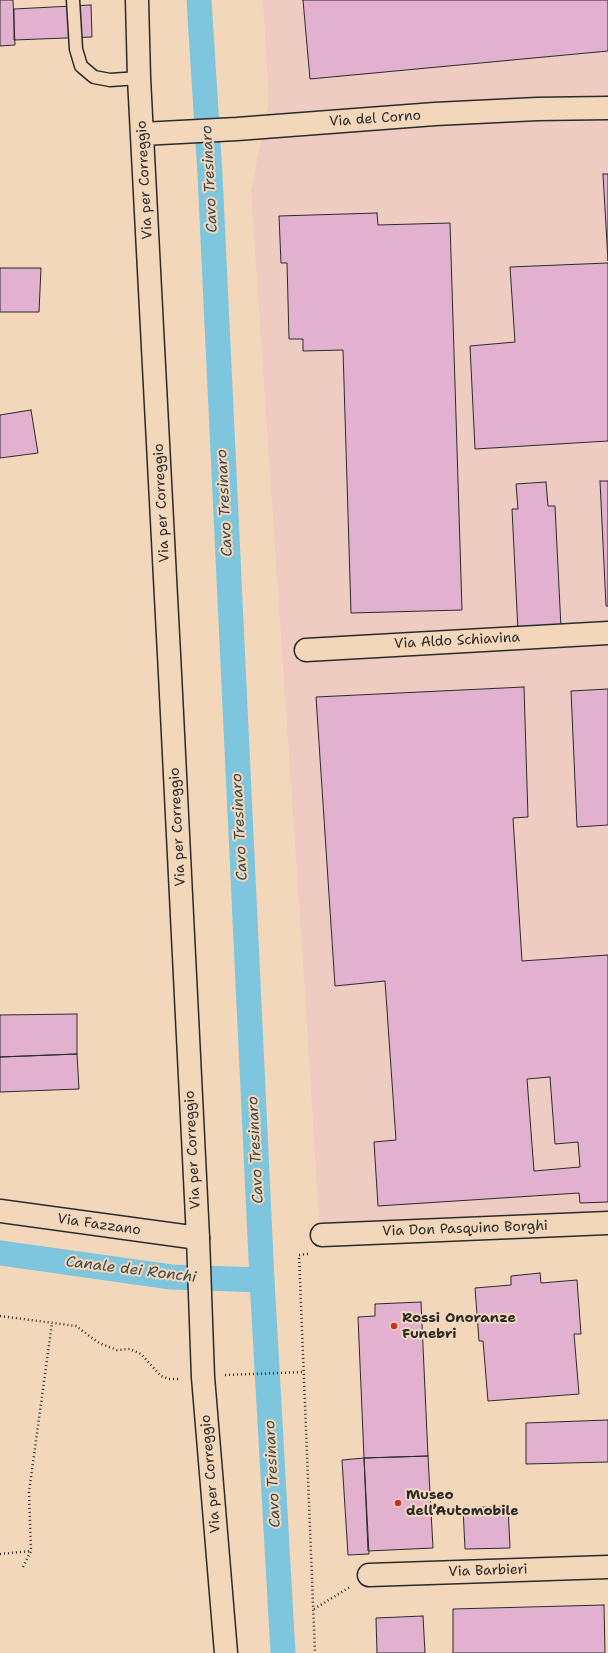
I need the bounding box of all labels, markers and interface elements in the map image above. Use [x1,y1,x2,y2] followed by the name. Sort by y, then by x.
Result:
[329,107,421,131] street label: Via del Corno
[133,120,157,240] street label: Via per Correggio
[198,125,222,233] water label: Cavo Tresinaro
[150,443,174,563] street label: Via per Correggio
[213,449,237,557] water label: Cavo Tresinaro
[394,629,520,653] street label: Via Aldo Schiavina
[166,767,190,887] street label: Via per Correggio
[228,773,252,881] water label: Cavo Tresinaro
[181,1090,205,1210] street label: Via per Correggio
[244,1096,268,1204] water label: Cavo Tresinaro
[56,1211,142,1239] street label: Via Fazzano
[382,1218,548,1240] street label: Via Don Pasquino Borghi
[65,1253,197,1287] water label: Canale dei Ronchi
[402,1310,516,1342] place label: Rossi Onoranze Funebri
[389,1321,399,1331] marker: Rossi Onoranze Funebri
[197,1414,225,1534] street label: Via per Correggio
[261,1420,285,1528] water label: Cavo Tresinaro
[406,1487,519,1520] place label: Museo dell’Automobile
[393,1498,403,1508] marker: Museo dell’Automobile
[448,1561,528,1581] street label: Via Barbieri

